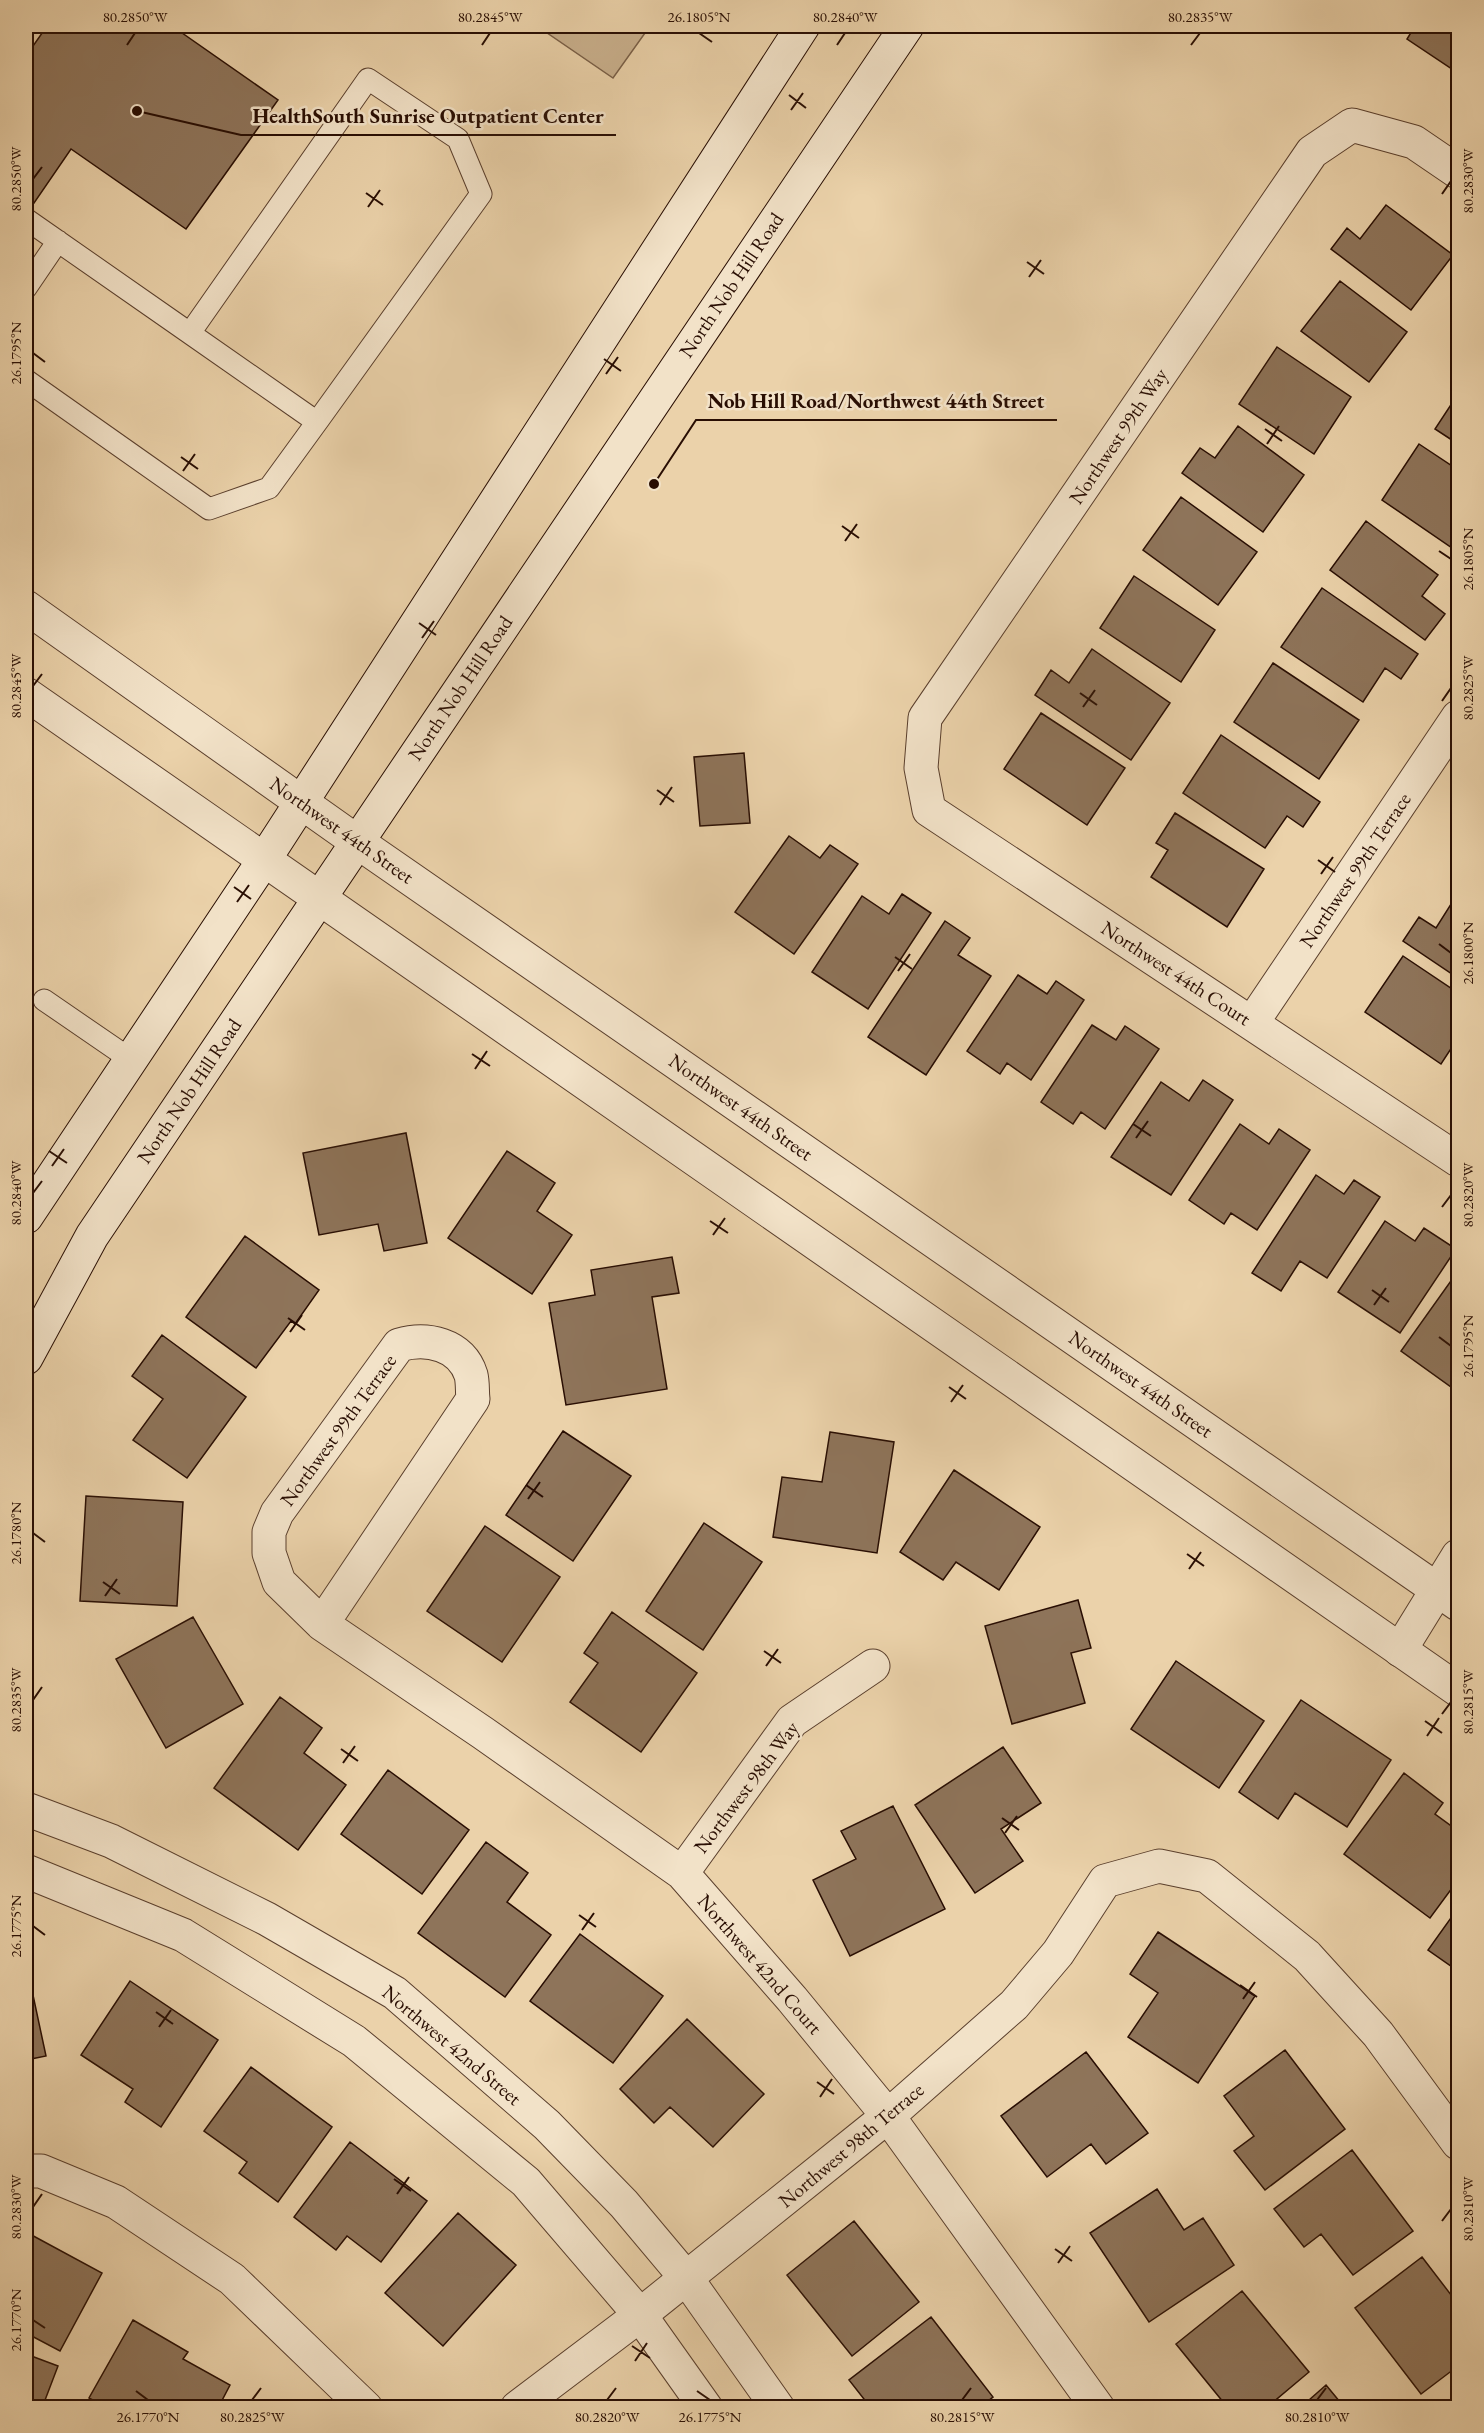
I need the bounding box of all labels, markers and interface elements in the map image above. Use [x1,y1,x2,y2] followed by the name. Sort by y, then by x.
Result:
[103,7,168,26] text: 80.2850°W
[458,7,523,26] text: 80.2845°W
[668,7,731,26] text: 26.1805°N
[813,7,878,26] text: 80.2840°W
[1168,7,1233,26] text: 80.2835°W
[241,96,616,135] callout: HealthSouth Sunrise Outpatient Center
[252,102,604,129] text: HealthSouth Sunrise Outpatient Center
[6,146,25,211] text: 80.2850°W
[1458,148,1477,213] text: 80.2830°W
[673,207,790,363] street label: North Nob Hill Road
[6,321,25,384] text: 26.1795°N
[1063,363,1173,509] street label: Northwest 99th Way
[696,381,1057,420] callout: Nob Hill Road/Northwest 44th Street
[708,387,1045,414] text: Nob Hill Road/Northwest 44th Street
[1458,527,1477,590] text: 26.1805°N
[402,610,519,766] street label: North Nob Hill Road
[6,653,25,718] text: 80.2845°W
[1458,655,1477,720] text: 80.2825°W
[265,771,420,890] street label: Northwest 44th Street
[1293,787,1417,953] street label: Northwest 99th Terrace
[1096,915,1256,1032] street label: Northwest 44th Court
[1458,921,1477,984] text: 26.1800°N
[131,1013,248,1169] street label: North Nob Hill Road
[664,1048,819,1167] street label: Northwest 44th Street
[6,1160,25,1225] text: 80.2840°W
[1458,1162,1477,1227] text: 80.2820°W
[1458,1314,1477,1377] text: 26.1795°N
[1064,1325,1219,1444] street label: Northwest 44th Street
[274,1349,402,1511] street label: Northwest 99th Terrace
[6,1501,25,1564] text: 26.1780°N
[6,1667,25,1732] text: 80.2835°W
[1458,1669,1477,1734] text: 80.2815°W
[688,1716,804,1858] street label: Northwest 98th Way
[692,1888,829,2040] street label: Northwest 42nd Court
[6,1894,25,1957] text: 26.1775°N
[377,1979,528,2111] street label: Northwest 42nd Street
[773,2076,929,2213] street label: Northwest 98th Terrace
[6,2174,25,2239] text: 80.2830°W
[1458,2176,1477,2241] text: 80.2810°W
[6,2288,25,2351] text: 26.1770°N
[117,2407,180,2426] text: 26.1770°N
[220,2407,285,2426] text: 80.2825°W
[575,2407,640,2426] text: 80.2820°W
[679,2407,742,2426] text: 26.1775°N
[930,2407,995,2426] text: 80.2815°W
[1285,2407,1350,2426] text: 80.2810°W

